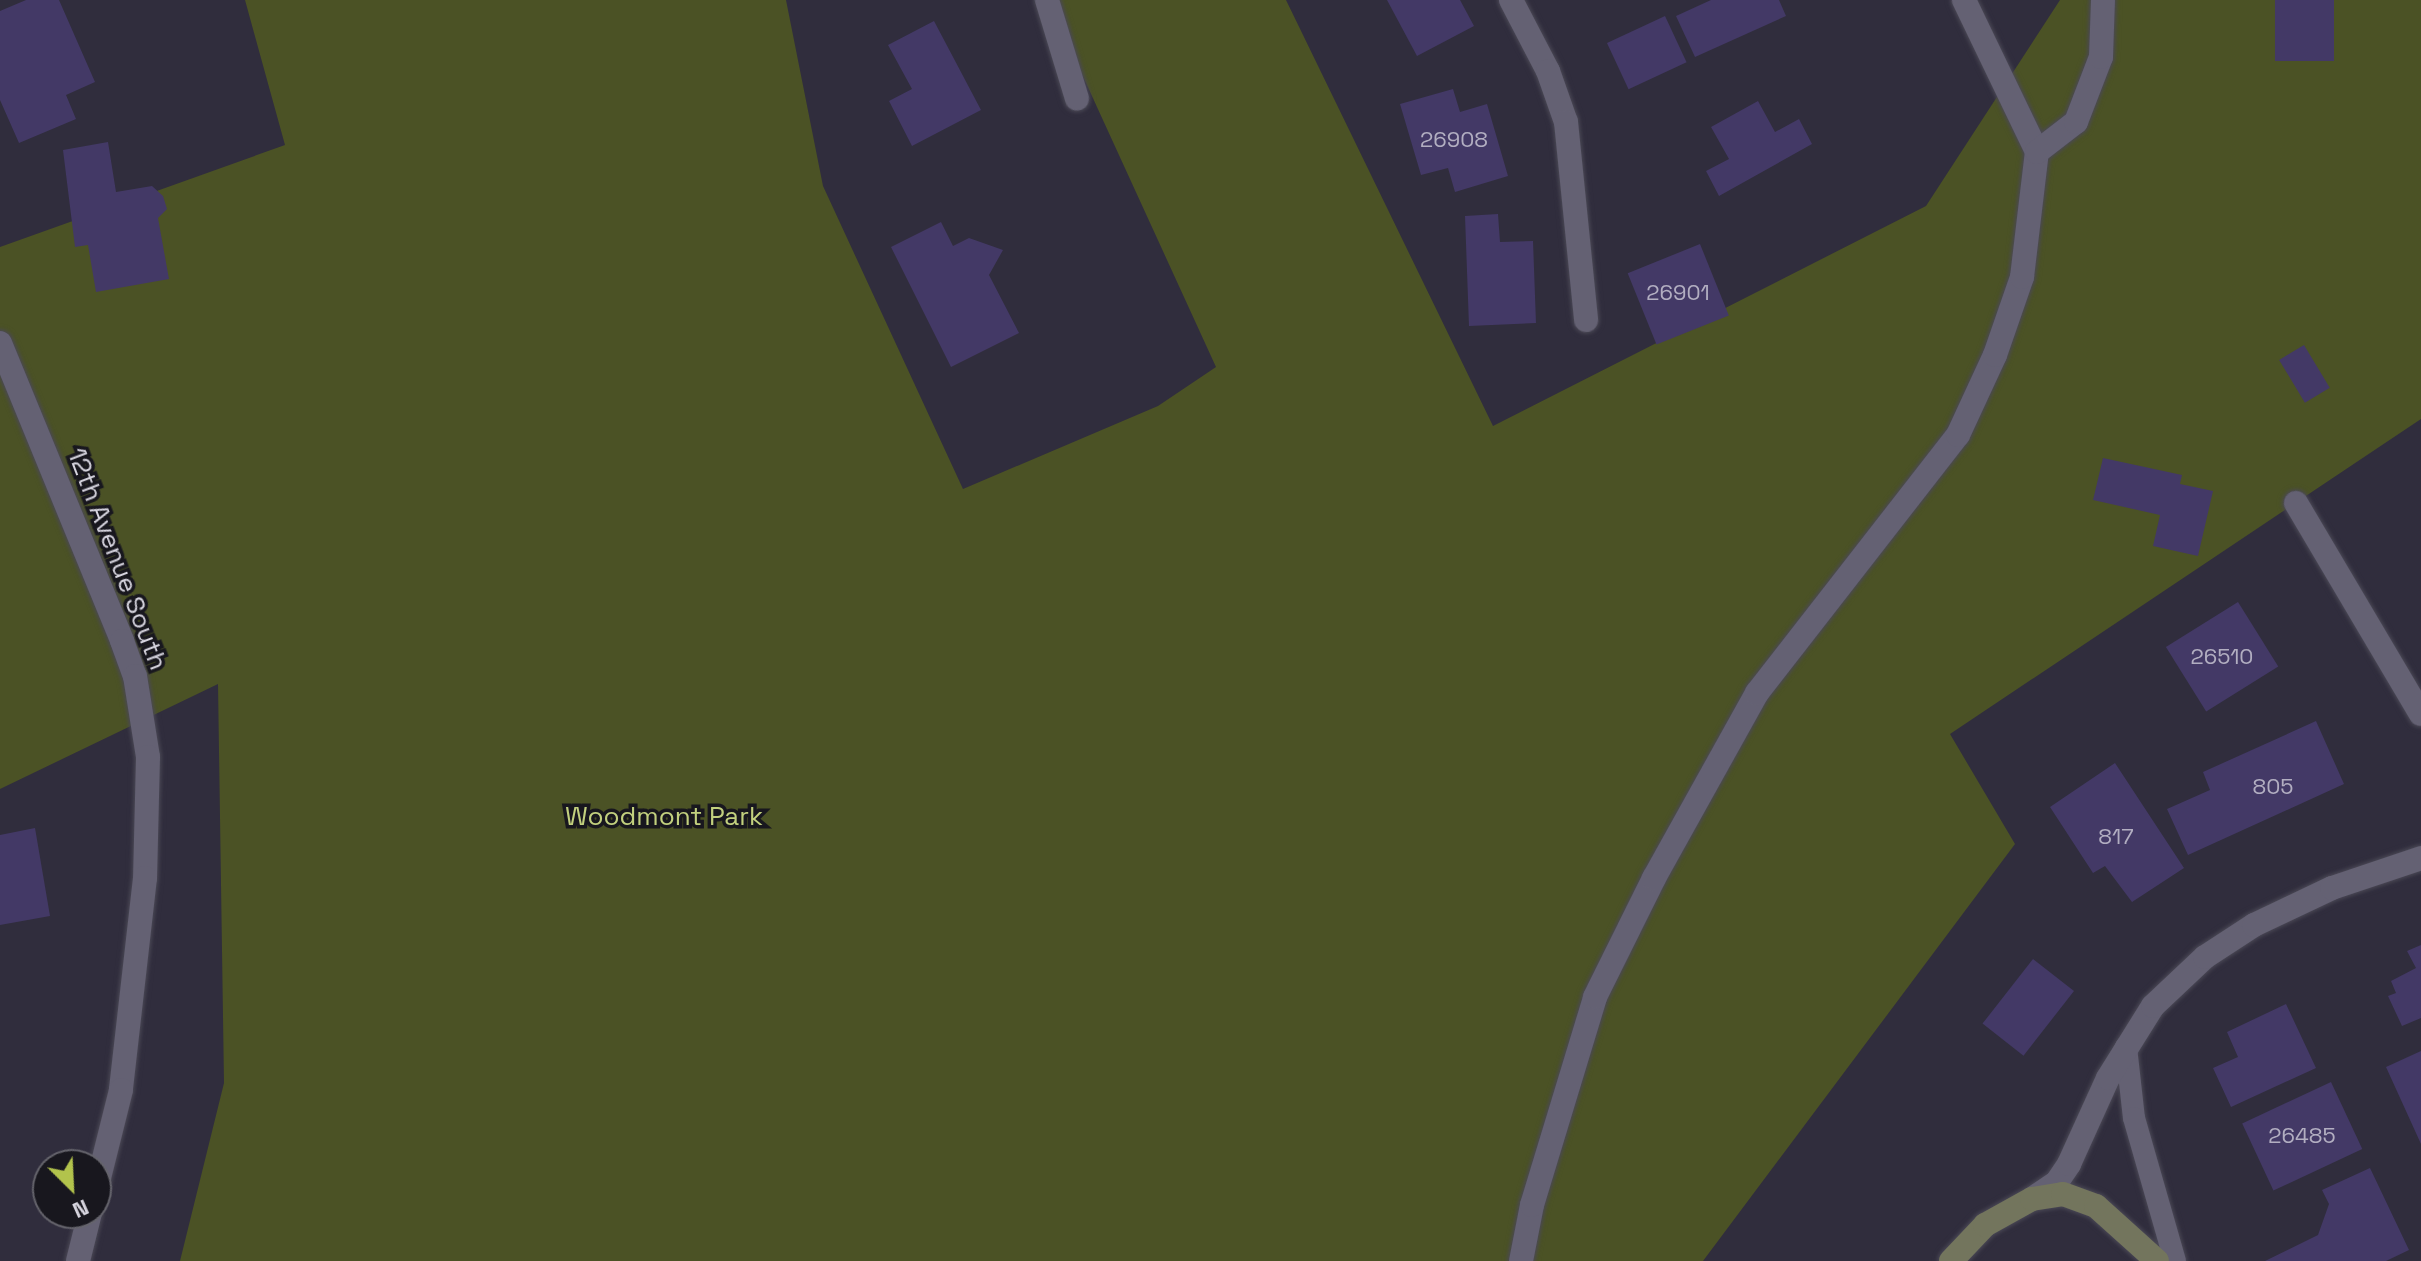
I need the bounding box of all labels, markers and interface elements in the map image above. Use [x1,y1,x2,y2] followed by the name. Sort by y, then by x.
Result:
[1420,127,1488,153] house number: 26908
[1646,280,1710,306] house number: 26901
[60,444,174,674] street label: 12th Avenue South
[2191,644,2253,670] house number: 26510
[2253,774,2293,800] house number: 805
[565,801,763,833] park label: Woodmont Park
[2098,824,2134,850] house number: 817
[2268,1123,2336,1149] house number: 26485
[32,1149,112,1229] north arrow
[69,1193,93,1225] text: N

